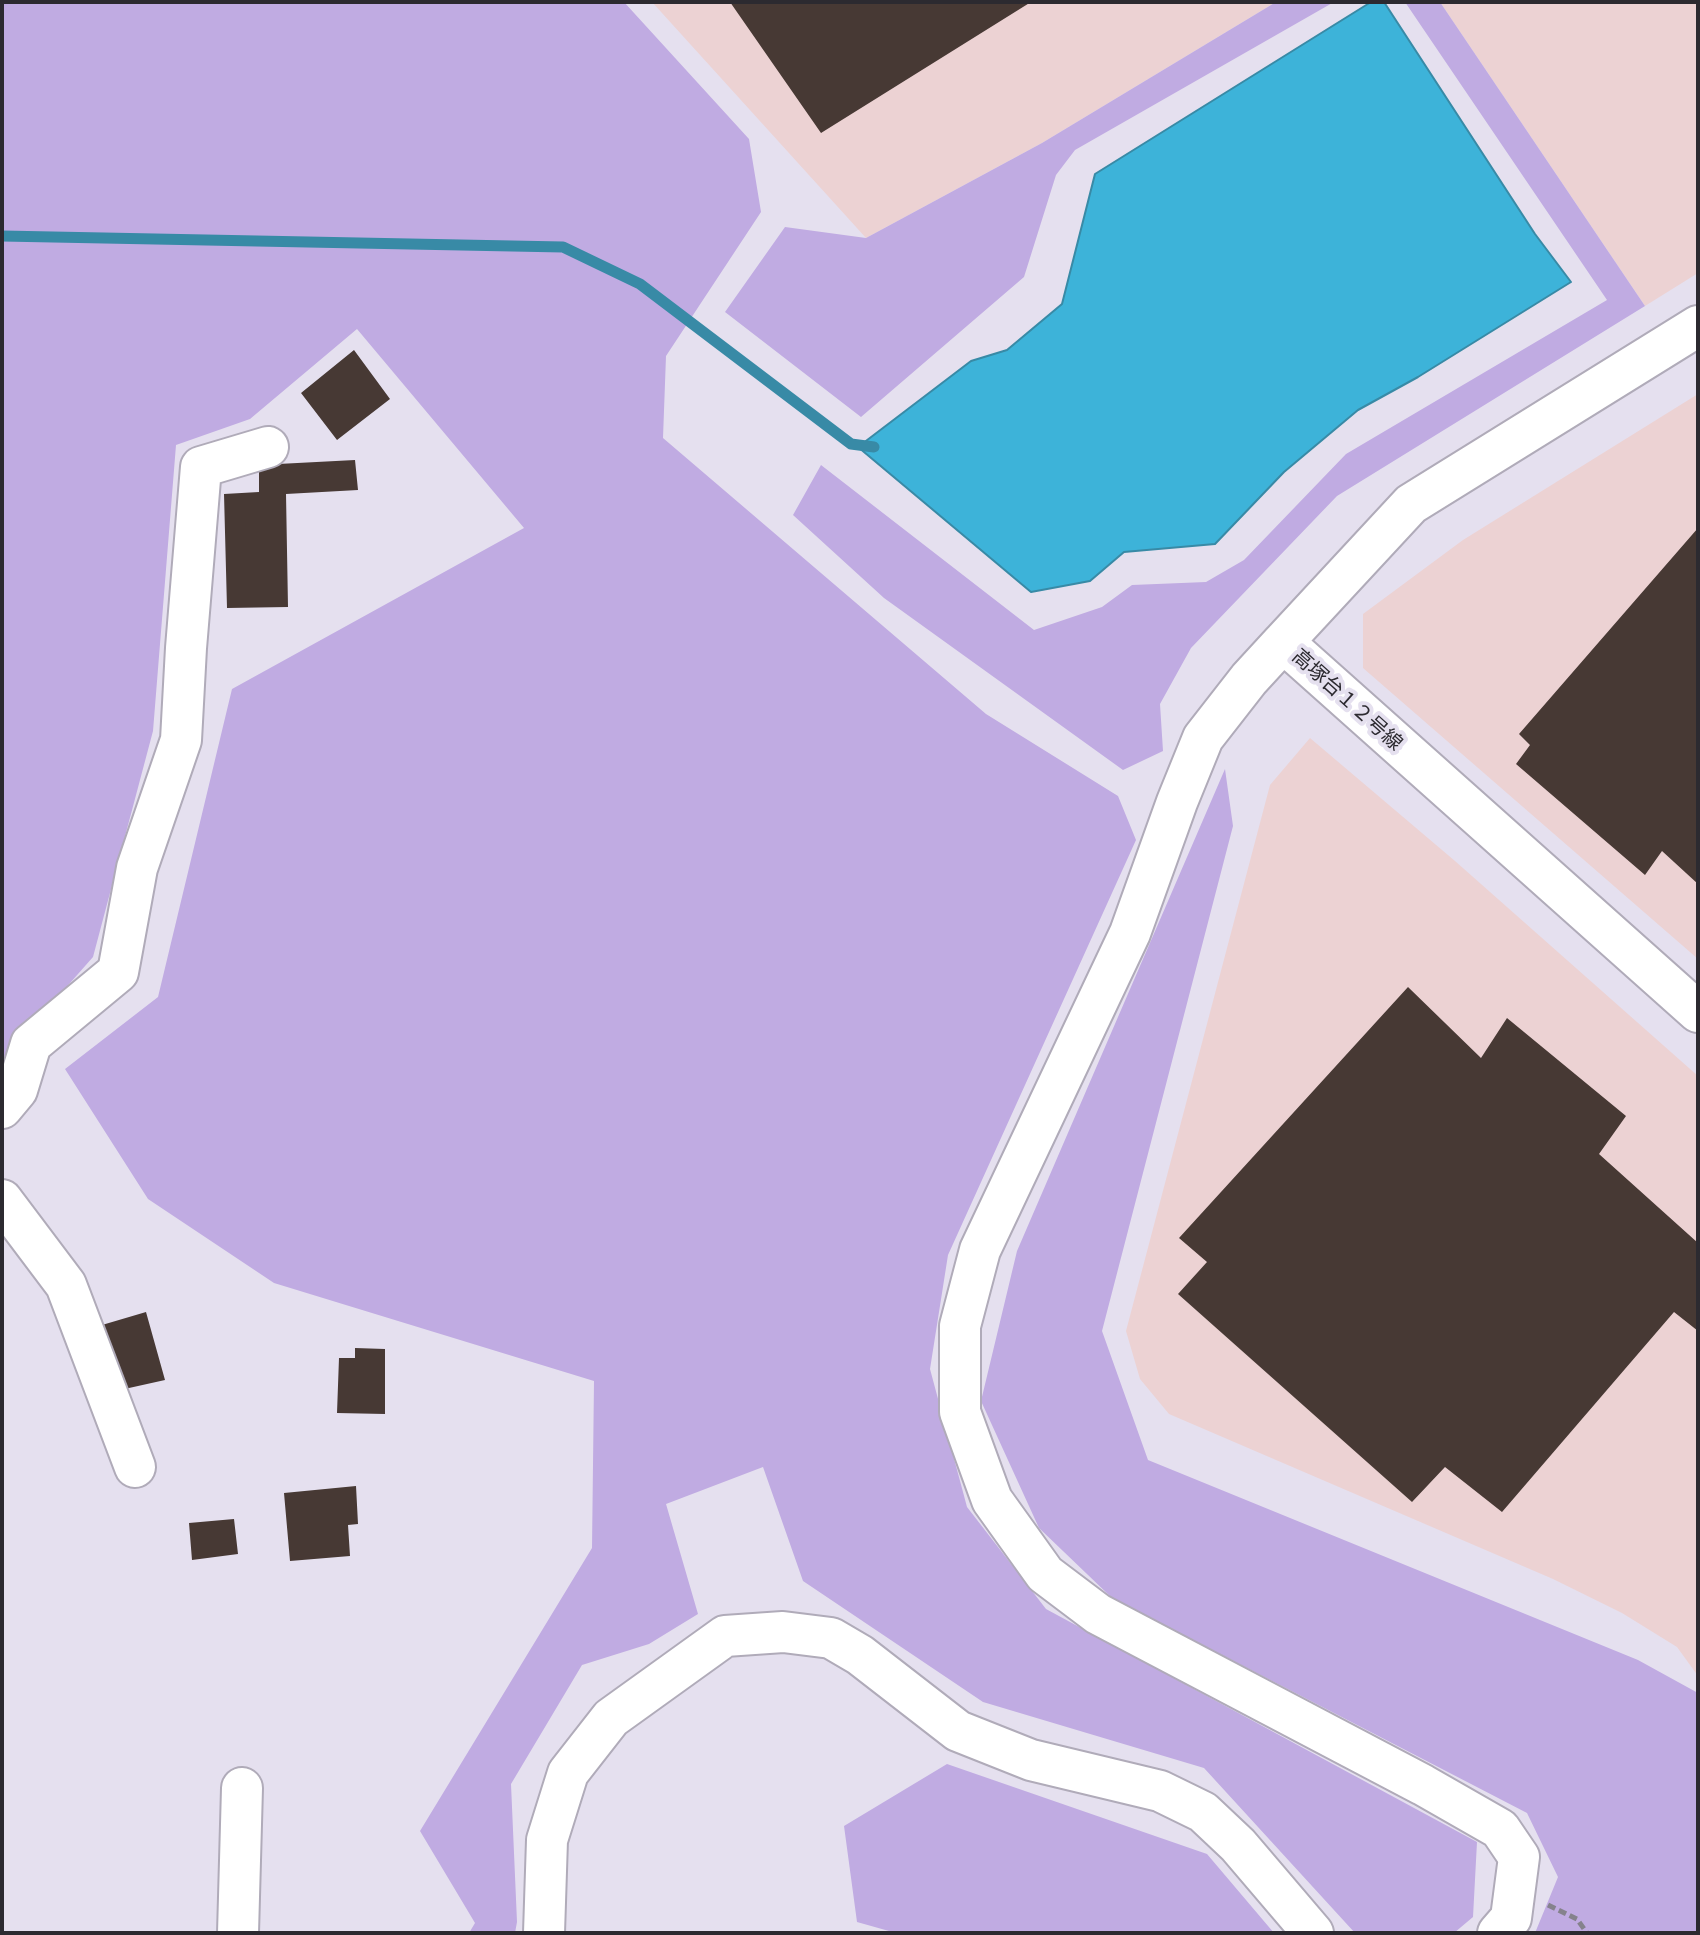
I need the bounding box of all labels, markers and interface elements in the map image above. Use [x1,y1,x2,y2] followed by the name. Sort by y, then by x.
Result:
[1287,644,1407,756] street label: 高塚台１２号線

